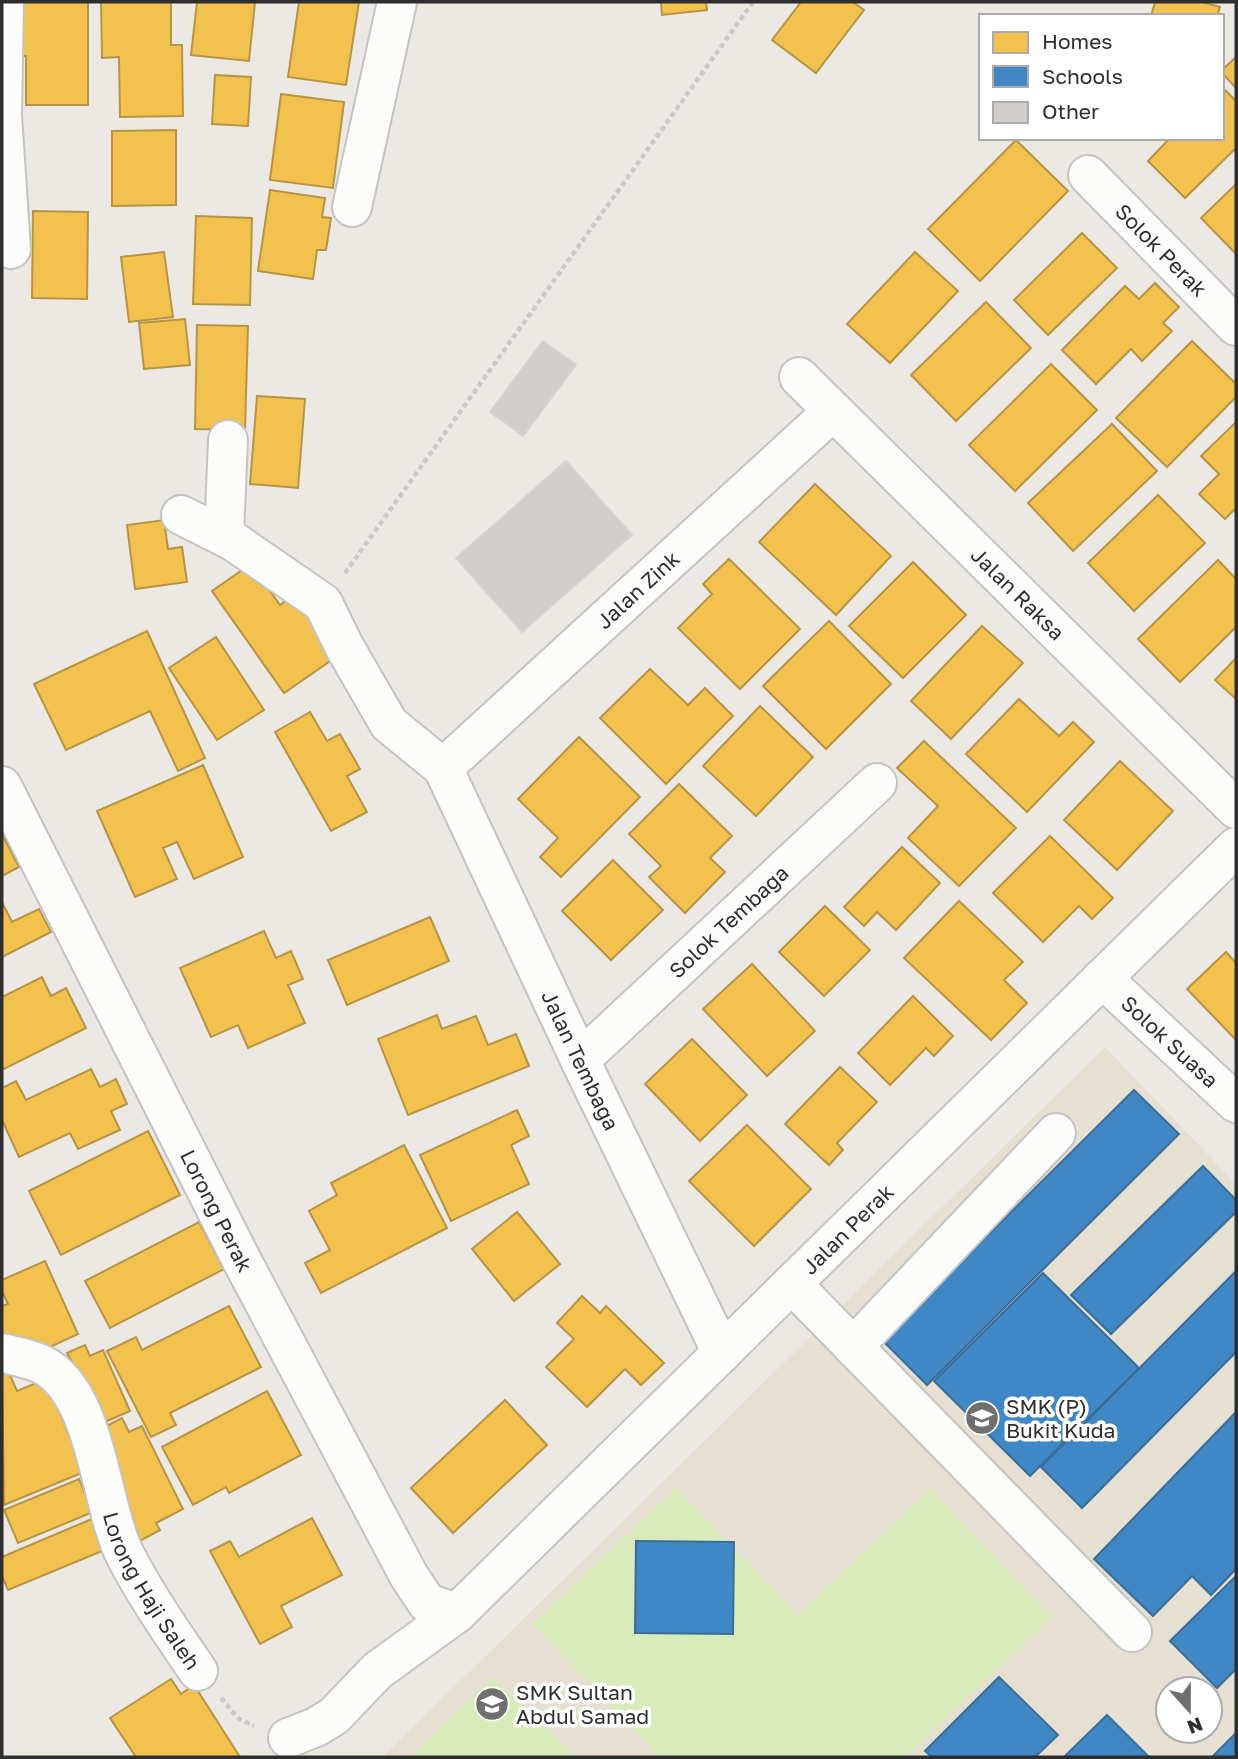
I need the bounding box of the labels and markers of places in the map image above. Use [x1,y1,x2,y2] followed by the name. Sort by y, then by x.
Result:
[1006,1393,1115,1443] place label: SMK (P) Bukit Kuda
[963,1399,1001,1437] school or university icon: SMK (P) Bukit Kuda
[516,1679,649,1729] place label: SMK Sultan Abdul Samad
[473,1685,511,1723] school or university icon: SMK Sultan Abdul Samad

